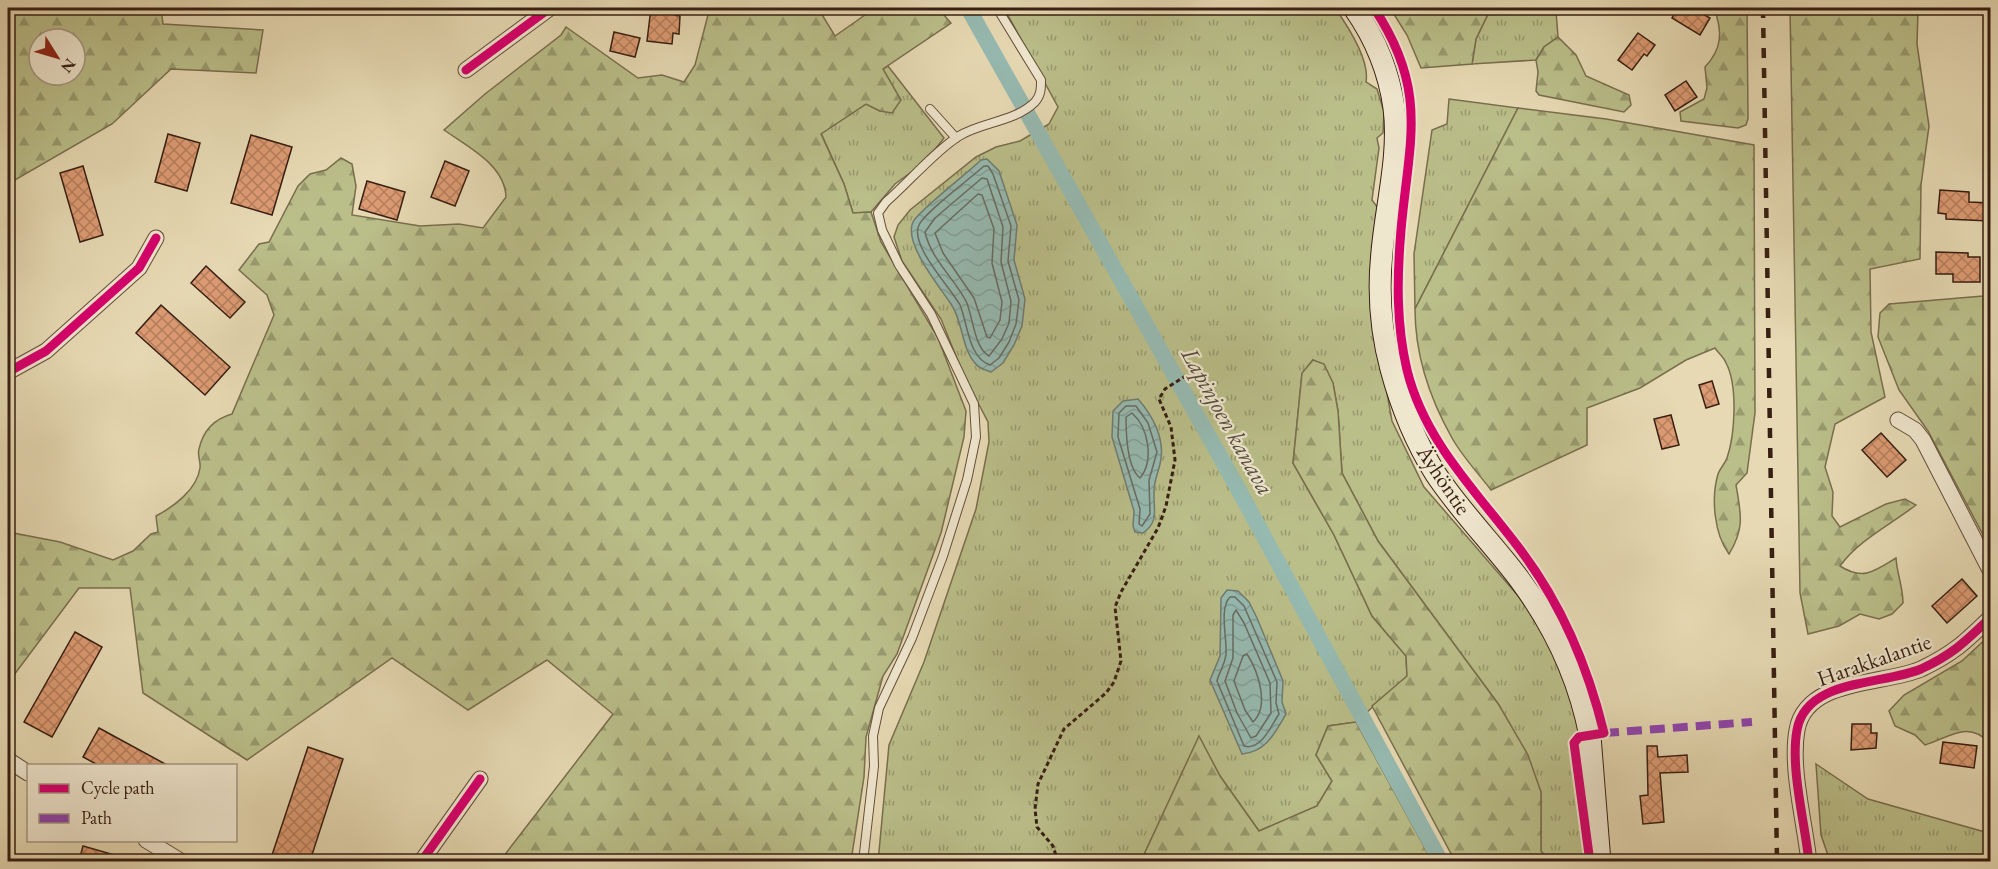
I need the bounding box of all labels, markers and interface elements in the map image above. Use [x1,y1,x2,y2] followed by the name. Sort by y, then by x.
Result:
[27,27,87,87] north arrow
[56,54,81,77] text: N
[1174,341,1281,500] water label: Lapinjoen kanava
[1410,439,1478,521] street label: Äyhöntie
[1813,627,1935,693] street label: Harakkalantie
[27,764,237,842] legend
[81,776,155,799] text: Cycle path
[81,806,112,829] text: Path

